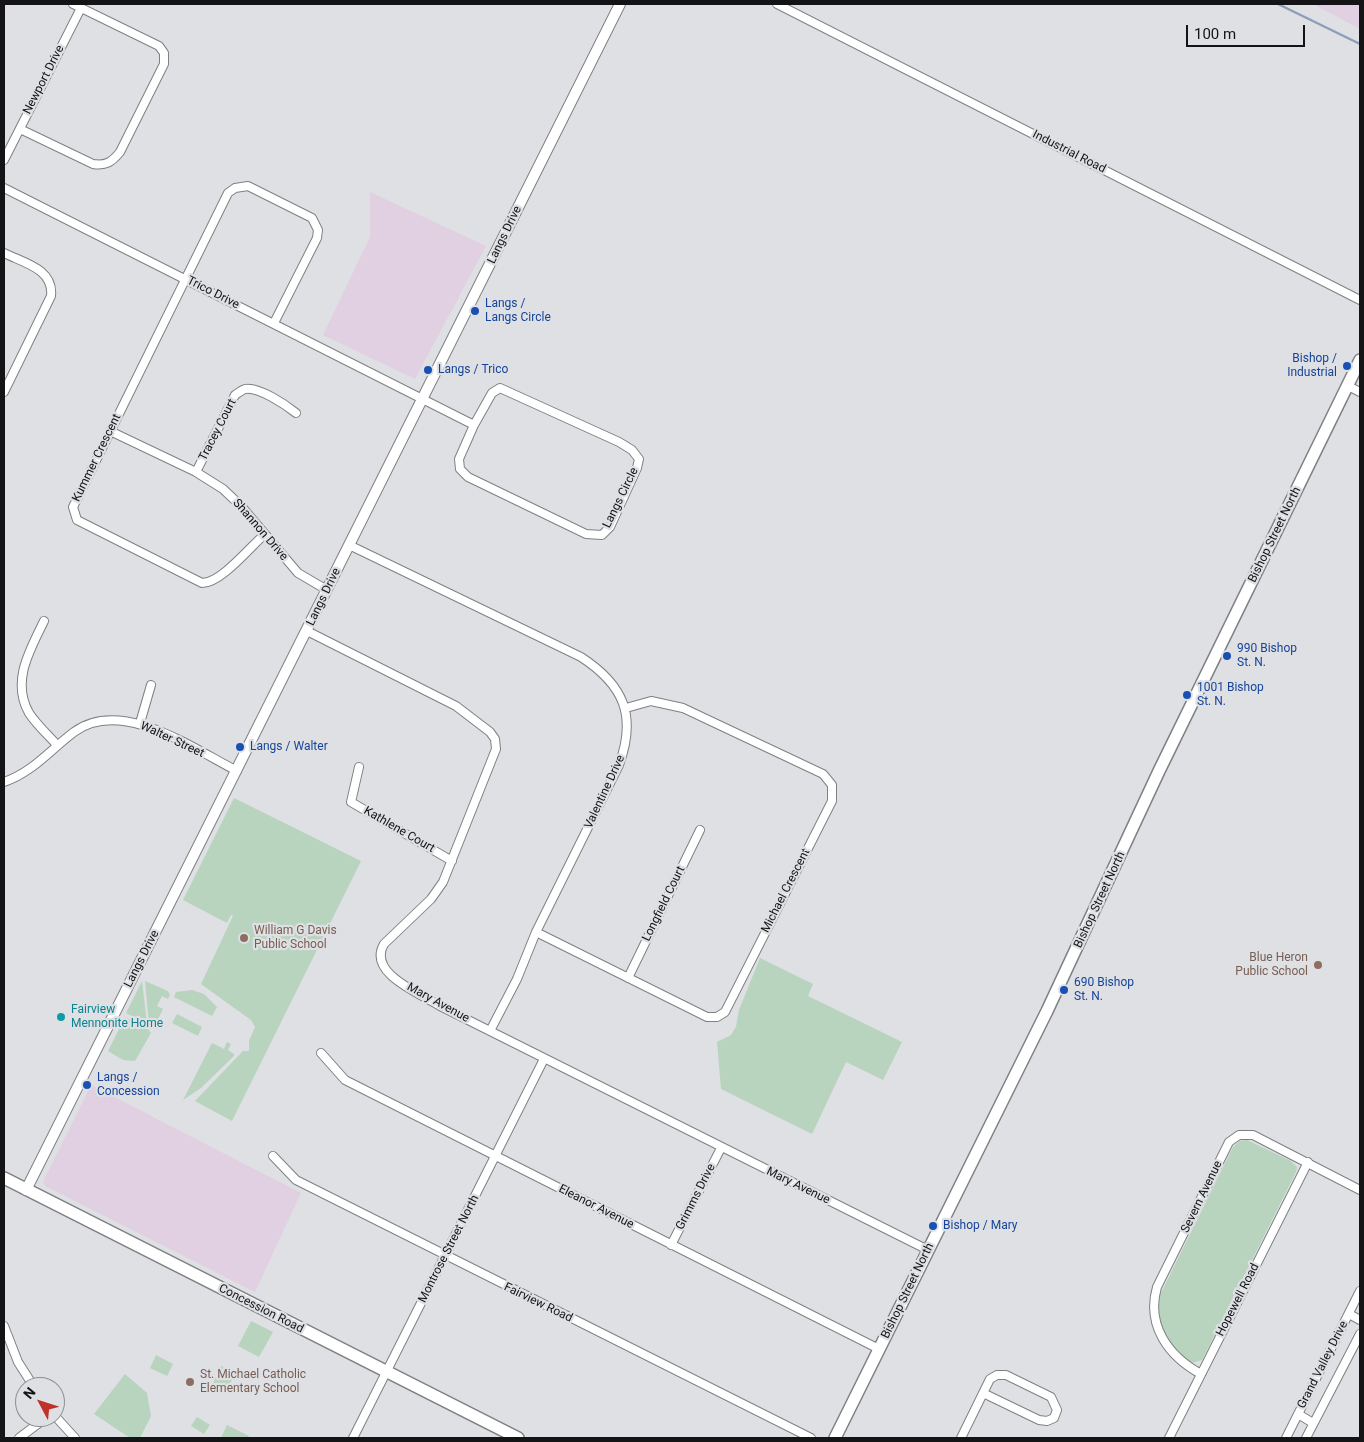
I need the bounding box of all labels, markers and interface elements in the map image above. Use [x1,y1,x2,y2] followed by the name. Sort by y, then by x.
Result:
[1189,15,1308,47] scale bar
[1194,25,1236,43] text: 100 m
[20,43,68,117] street label: Newport Drive
[1030,127,1108,177] street label: Industrial Road
[485,204,525,266] street label: Langs Drive
[184,274,242,312] street label: Trico Drive
[485,297,551,325] place label: Langs / Langs Circle
[469,305,481,317] marker: Langs / Langs Circle
[1287,352,1337,380] place label: Bishop / Industrial
[1341,360,1353,372] marker: Bishop / Industrial
[438,363,508,377] place label: Langs / Trico
[422,364,434,376] marker: Langs / Trico
[196,397,240,463] street label: Tracey Court
[69,412,125,504] street label: Kummer Crescent
[600,465,642,531] street label: Langs Circle
[1246,485,1304,585] street label: Bishop Street North
[229,496,291,564] street label: Shannon Drive
[304,566,344,628] street label: Langs Drive
[1237,642,1297,670] place label: 990 Bishop St. N.
[1221,650,1233,662] marker: 990 Bishop St. N.
[1197,681,1264,709] place label: 1001 Bishop St. N.
[1181,689,1193,701] marker: 1001 Bishop St. N.
[138,719,206,761] street label: Walter Street
[250,740,328,754] place label: Langs / Walter
[234,741,246,753] marker: Langs / Walter
[582,753,628,831] street label: Valentine Drive
[361,804,437,856] street label: Kathlene Court
[759,846,813,936] street label: Michael Crescent
[1071,850,1129,950] street label: Bishop Street North
[640,864,688,944] street label: Longfield Court
[254,924,337,952] place label: William G Davis Public School
[121,928,163,990] street label: Langs Drive
[238,932,250,944] marker: William G Davis Public School
[1235,951,1308,979] place label: Blue Heron Public School
[1312,959,1324,971] marker: Blue Heron Public School
[1074,976,1134,1004] place label: 690 Bishop St. N.
[404,980,472,1026] street label: Mary Avenue
[1058,984,1070,996] marker: 690 Bishop St. N.
[71,1003,163,1031] place label: Fairview Mennonite Home
[55,1011,67,1023] marker: Fairview Mennonite Home
[97,1071,160,1099] place label: Langs / Concession
[81,1079,93,1091] marker: Langs / Concession
[1178,1159,1226,1235] street label: Severn Avenue
[673,1162,719,1232] street label: Grimms Drive
[764,1164,832,1208] street label: Mary Avenue
[556,1182,636,1232] street label: Eleanor Avenue
[416,1193,482,1305] street label: Montrose Street North
[943,1219,1018,1233] place label: Bishop / Mary
[927,1220,939,1232] marker: Bishop / Mary
[879,1241,937,1341] street label: Bishop Street North
[1213,1261,1263,1339] street label: Hopewell Road
[501,1280,575,1326] street label: Fairview Road
[216,1281,306,1337] street label: Concession Road
[1295,1319,1351,1411] street label: Grand Valley Drive
[200,1368,306,1396] place label: St. Michael Catholic Elementary School
[184,1376,196,1388] marker: St. Michael Catholic Elementary School
[15,1377,65,1427] north arrow
[20,1384,39,1402] text: N

